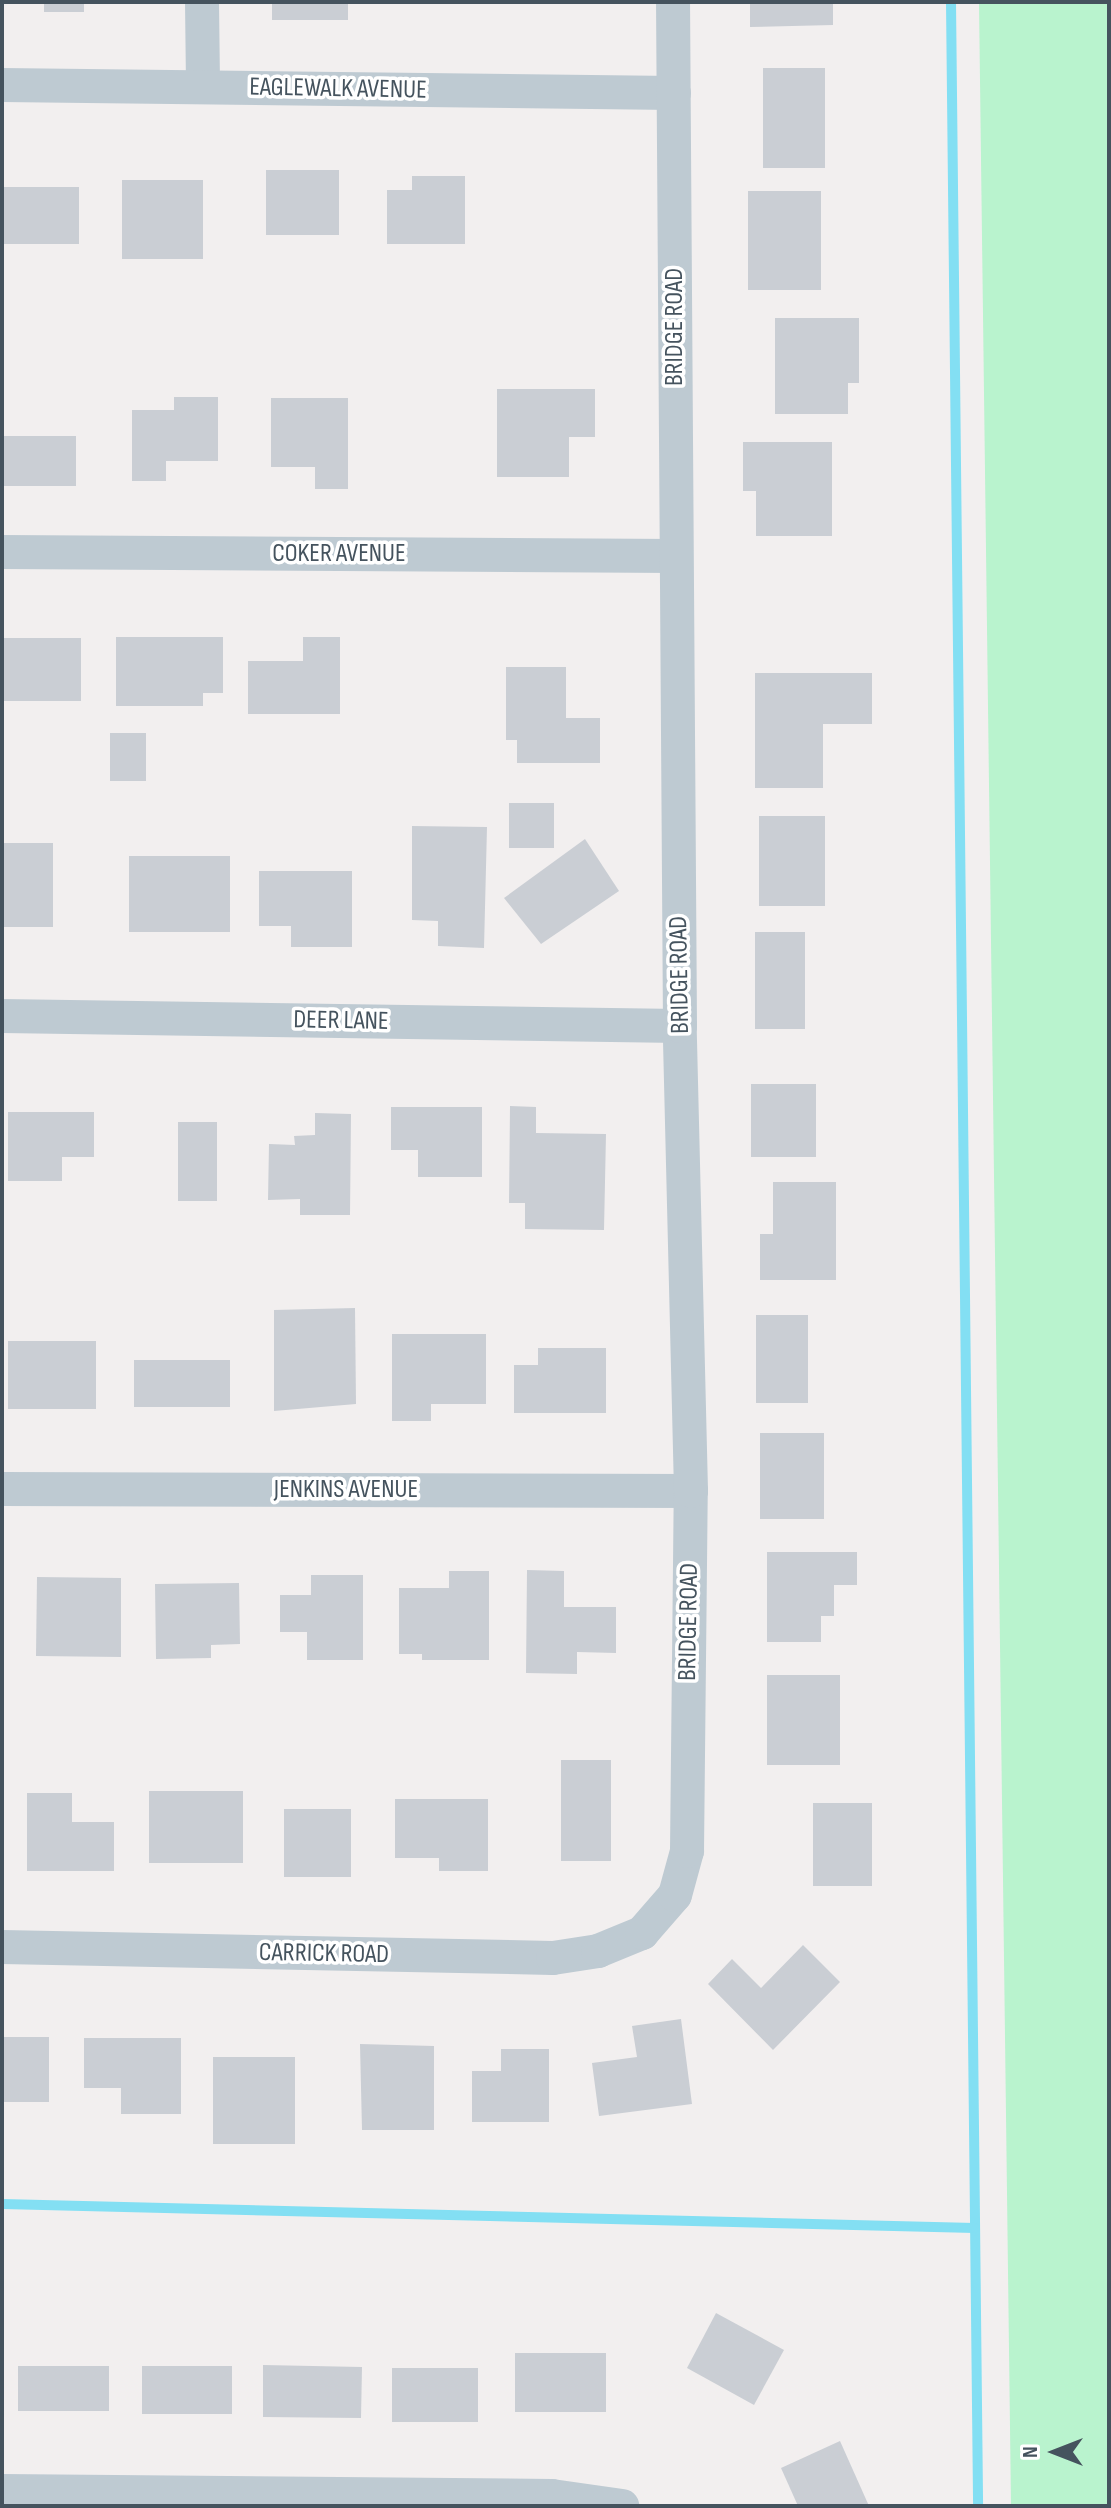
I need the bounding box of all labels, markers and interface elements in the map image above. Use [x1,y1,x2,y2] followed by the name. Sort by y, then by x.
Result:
[249,72,427,106] street label: EAGLEWALK AVENUE
[659,268,691,386] street label: BRIDGE ROAD
[272,538,406,570] street label: COKER AVENUE
[663,916,697,1034] street label: BRIDGE ROAD
[293,1005,389,1037] street label: DEER LANE
[274,1474,418,1506] street label: JENKINS AVENUE
[672,1563,706,1681] street label: BRIDGE ROAD
[259,1937,389,1971] street label: CARRICK ROAD
[1015,2412,1095,2492] north arrow
[1017,2446,1044,2458] text: N

